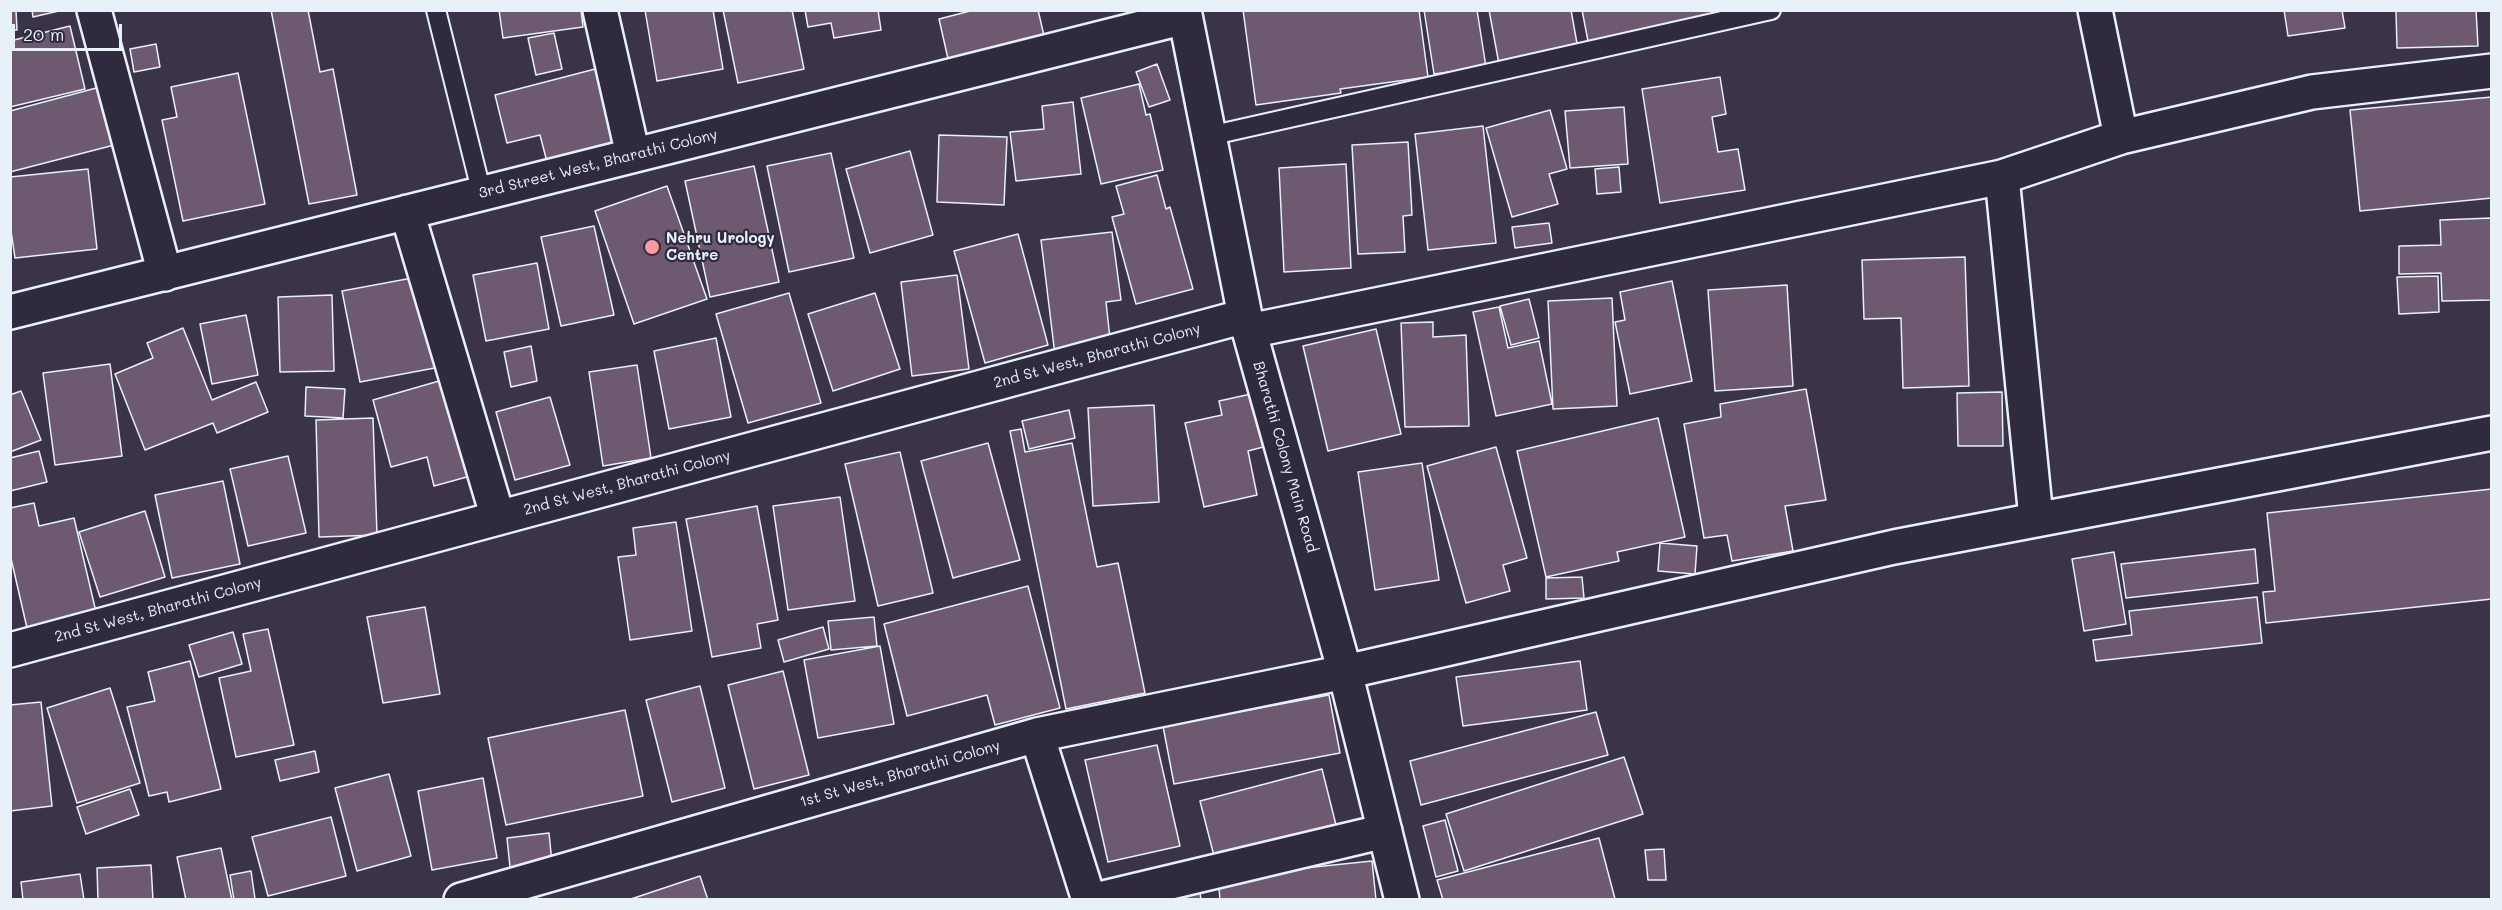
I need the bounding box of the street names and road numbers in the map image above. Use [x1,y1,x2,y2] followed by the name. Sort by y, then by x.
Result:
[477,126,719,202] street label: 3rd Street West, Bharathi Colony
[992,320,1202,392] street label: 2nd St West, Bharathi Colony
[1249,359,1321,555] street label: Bharathi Colony Main Road
[522,447,732,519] street label: 2nd St West, Bharathi Colony
[53,574,263,646] street label: 2nd St West, Bharathi Colony
[798,737,1002,811] street label: 1st St West, Bharathi Colony

